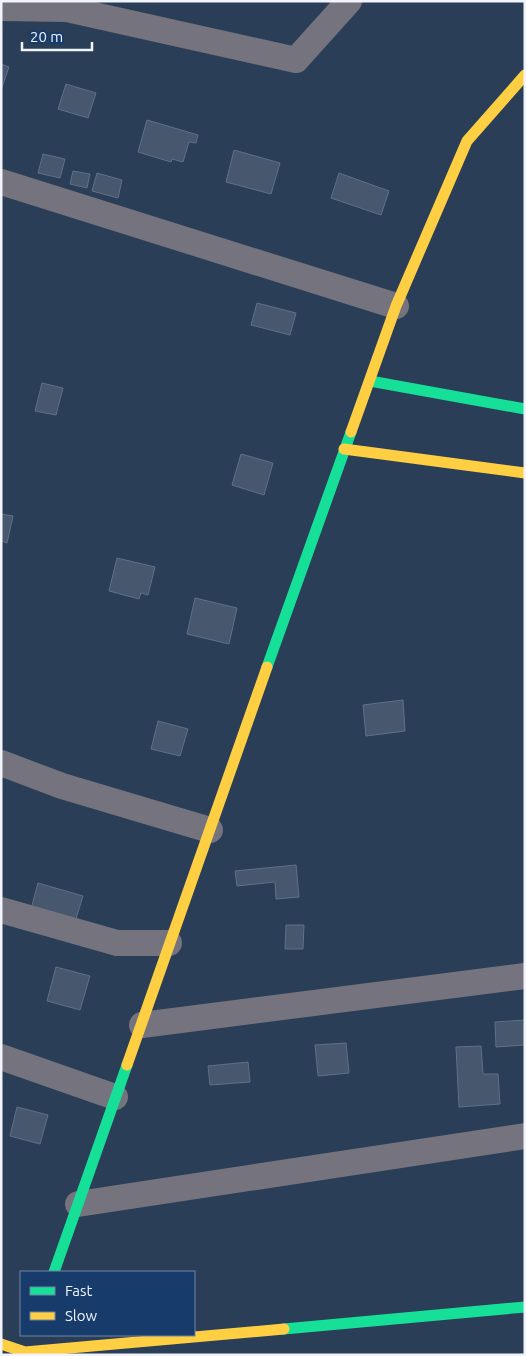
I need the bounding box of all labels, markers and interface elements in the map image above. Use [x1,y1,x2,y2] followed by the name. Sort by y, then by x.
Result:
[22,20,92,52] scale bar
[30,28,63,45] text: 20 m
[20,1271,195,1336] legend
[65,1282,93,1299] text: Fast
[65,1307,98,1324] text: Slow

